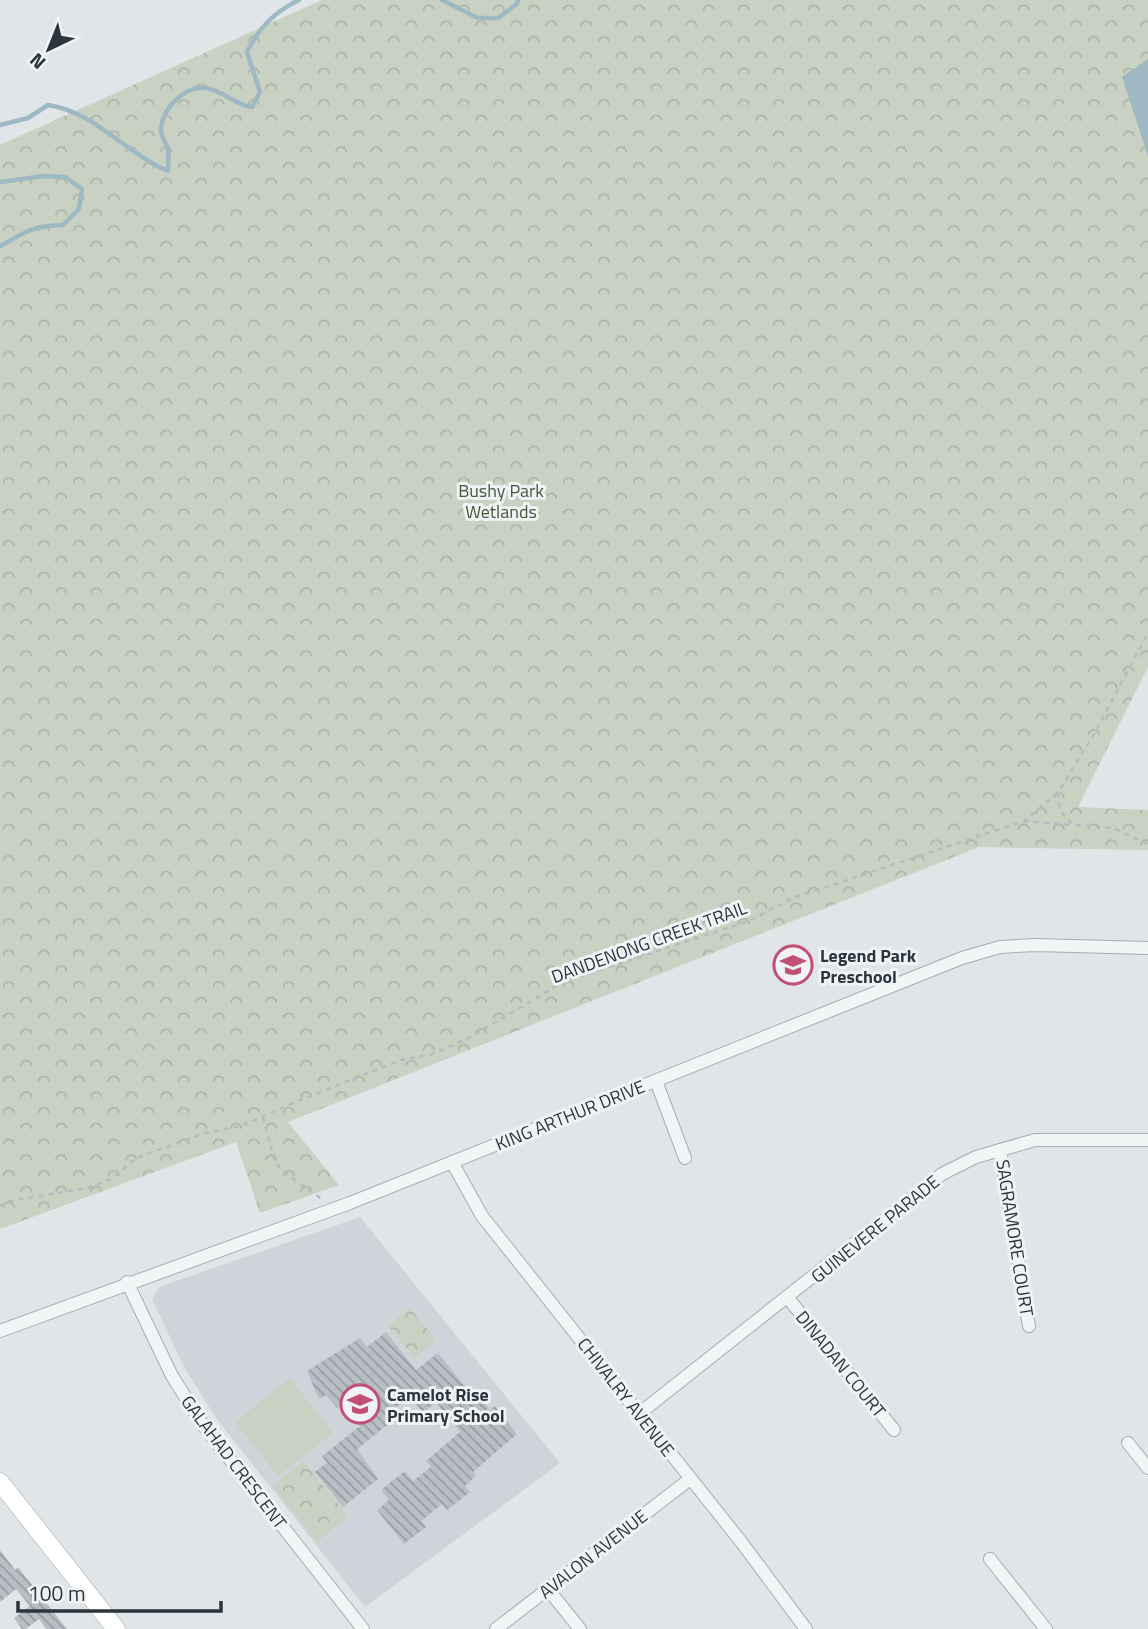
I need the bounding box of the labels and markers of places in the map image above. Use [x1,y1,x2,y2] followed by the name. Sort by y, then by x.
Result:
[820,942,917,990] place label: Legend Park Preschool
[772,944,814,986] school or university icon: Legend Park Preschool
[387,1381,505,1429] place label: Camelot Rise Primary School
[339,1383,381,1425] school or university icon: Camelot Rise Primary School

